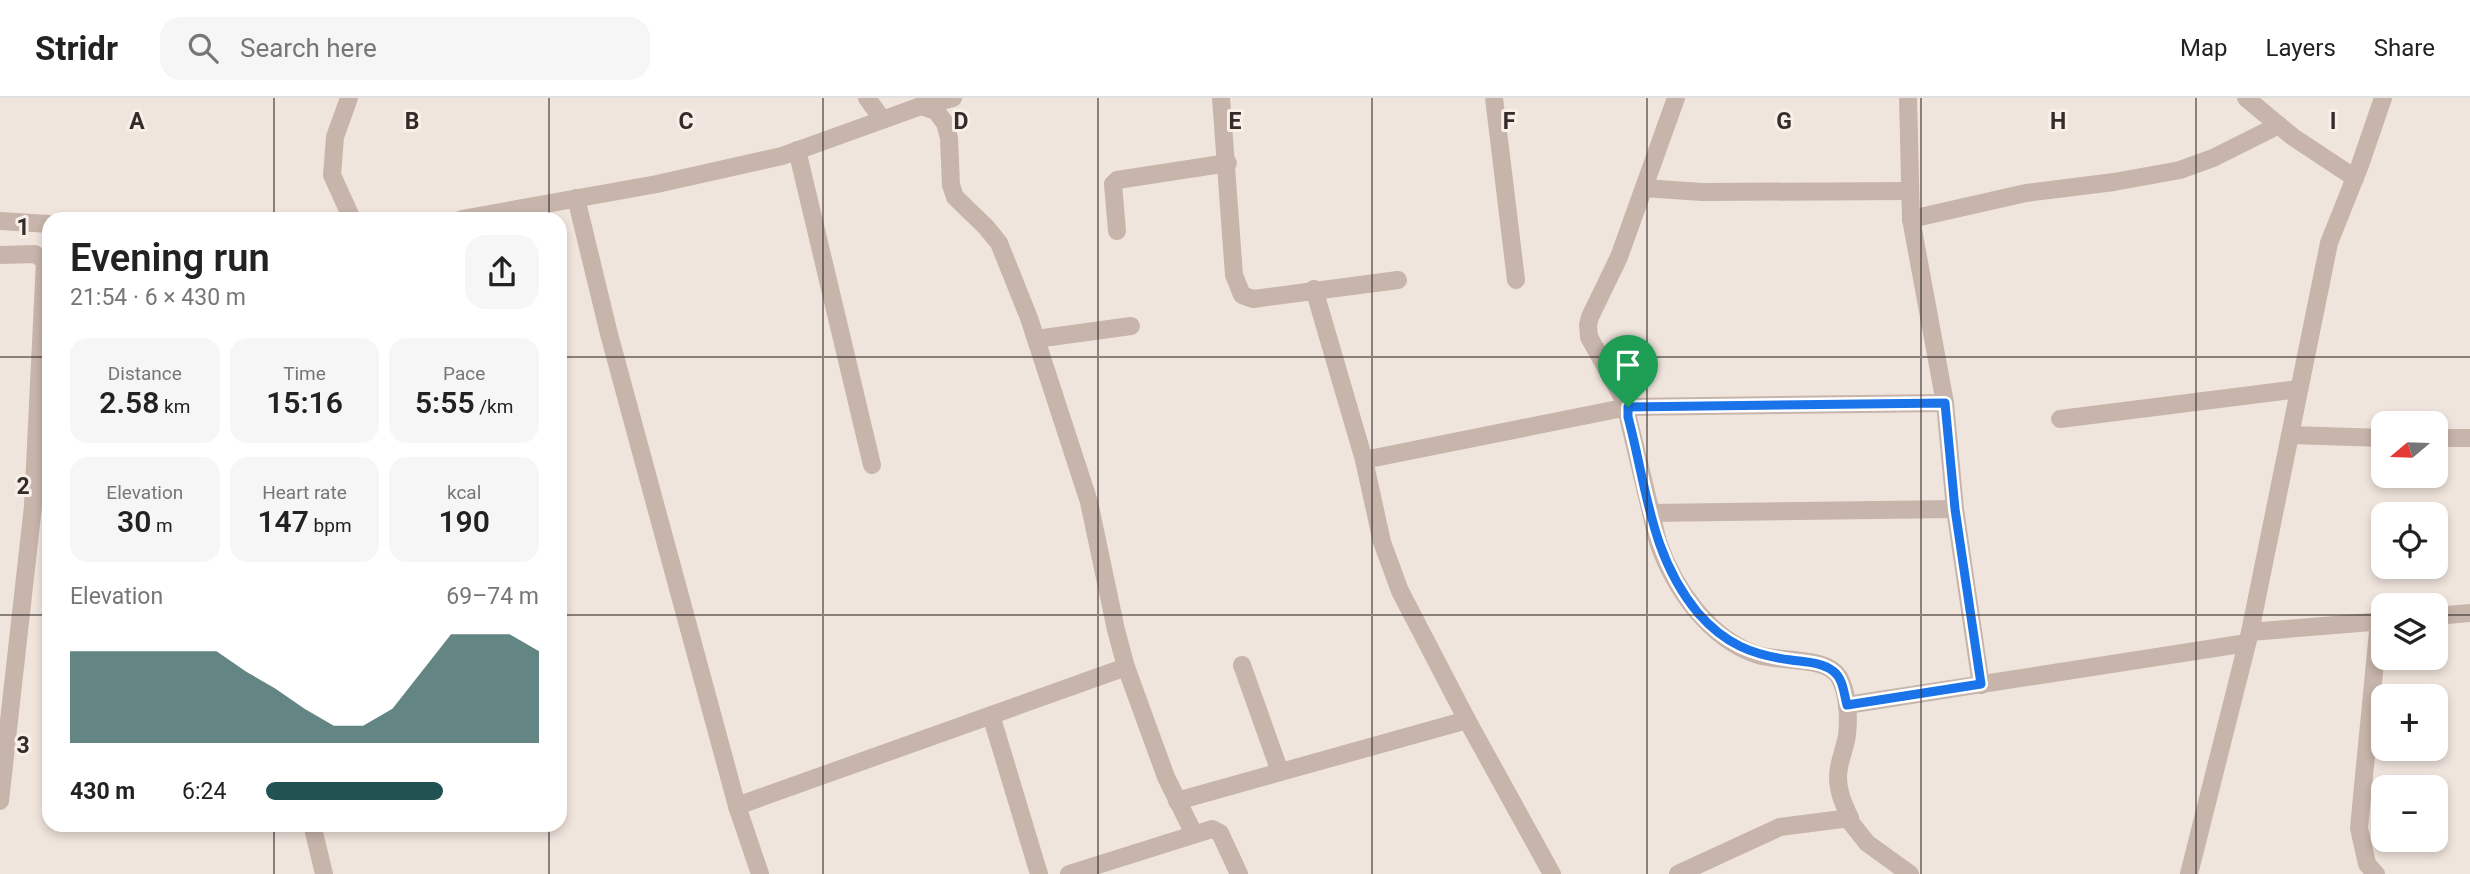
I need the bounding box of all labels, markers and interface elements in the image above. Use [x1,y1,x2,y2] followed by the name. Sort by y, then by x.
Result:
[160,17,650,80] search box
[35,29,118,68] text: Stridr
[184,29,222,67] icon: search
[240,33,377,63] text: Search here
[2180,34,2228,62] text: Map
[2266,34,2336,62] text: Layers
[2374,34,2435,62] text: Share
[129,108,145,135] text: A
[405,108,419,135] text: B
[678,108,694,135] text: C
[954,108,968,135] text: D
[1229,108,1242,135] text: E
[1503,108,1516,135] text: F
[1776,108,1792,135] text: G
[2050,108,2066,135] text: H
[2330,108,2336,135] text: I
[16,214,30,241] text: 1
[465,235,539,309] button: share
[70,236,270,280] text: Evening run
[70,284,246,311] text: 21:54 · 6 × 430 m
[1598,335,1658,407] pin
[1609,346,1647,384] icon: arrive
[108,362,182,385] text: Distance
[283,362,326,385] text: Time
[443,362,485,385] text: Pace
[99,385,159,420] text: 2.58
[266,385,343,420] text: 15:16
[415,385,475,420] text: 5:55
[159,395,190,418] text: km
[475,395,513,418] text: /km
[2371,411,2448,488] north arrow
[2371,411,2448,852] map controls
[16,473,30,500] text: 2
[106,481,183,504] text: Elevation
[262,481,347,504] text: Heart rate
[447,481,481,504] text: kcal
[2371,502,2448,579] button: locate
[117,504,151,539] text: 30
[257,504,309,539] text: 147
[438,504,490,539] text: 190
[151,514,173,537] text: m
[309,514,352,537] text: bpm
[70,583,163,610] text: Elevation
[446,583,539,610] text: 69–74 m
[2371,593,2448,670] button: layers
[2371,684,2448,761] button: +
[16,732,30,759] text: 3
[2371,775,2448,852] button: −
[70,778,135,805] text: 430 m
[182,778,226,805] text: 6:24

